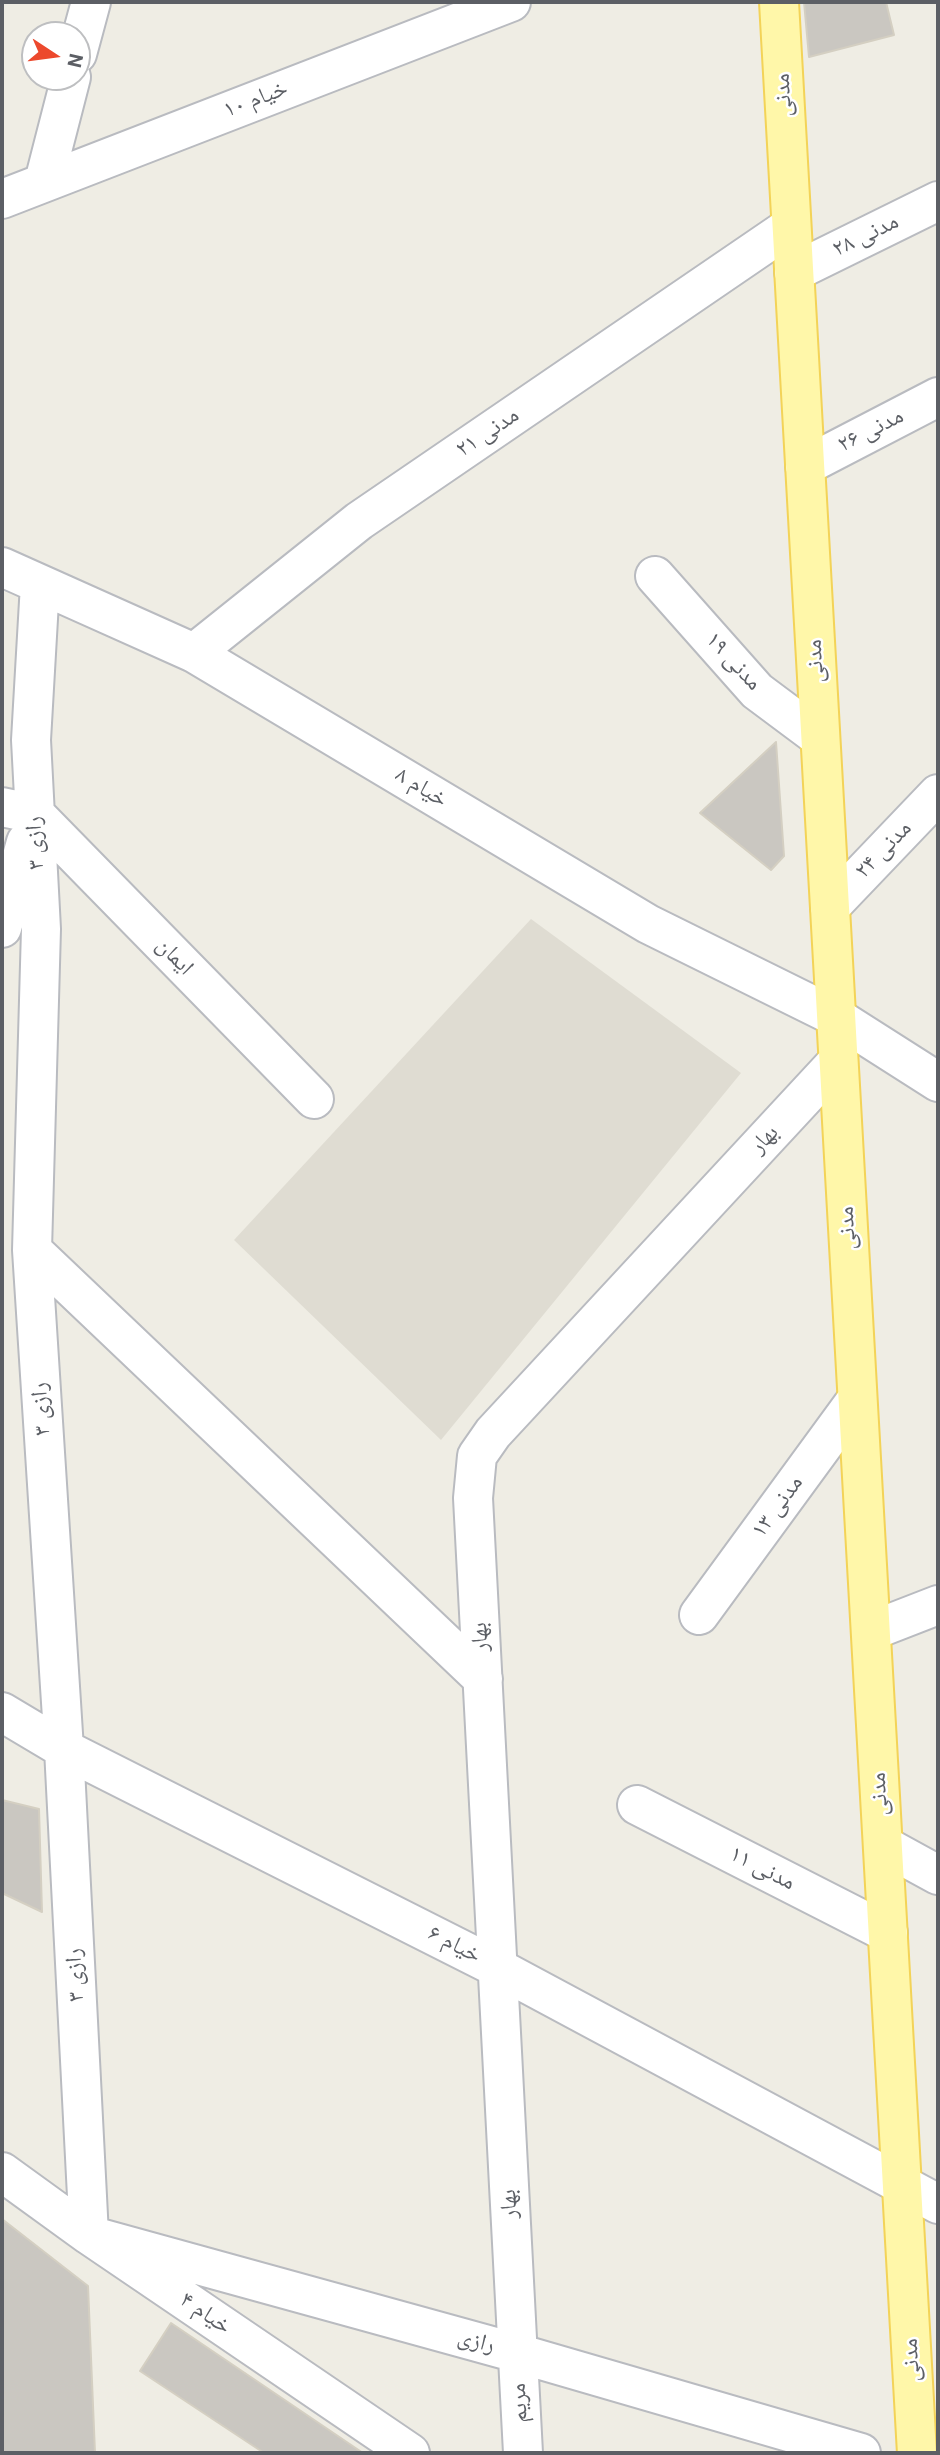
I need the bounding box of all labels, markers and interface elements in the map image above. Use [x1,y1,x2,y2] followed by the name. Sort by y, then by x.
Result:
[21,21,91,91] north arrow
[62,51,88,70] text: N
[769,73,799,117] street label: مدنی
[220,75,292,125] street label: خیام ۱۰
[829,208,903,264] street label: مدنی ۲۸
[451,402,525,464] street label: مدنی ۲۱
[834,403,908,459] street label: مدنی ۲۶
[699,627,767,697] street label: مدنی ۱۹
[801,639,831,683] street label: مدنی
[390,762,452,814] street label: خیام ۸
[850,815,918,885] street label: مدنی ۲۴
[21,816,51,870] street label: رازی ۳
[149,932,199,982] street label: ایمان
[745,1120,785,1160] street label: بهار
[833,1206,863,1250] street label: مدنی
[26,1381,58,1437] street label: رازی ۳
[746,1471,810,1543] street label: مدنی ۱۳
[466,1621,496,1653] street label: بهار
[865,1772,895,1816] street label: مدنی
[725,1841,799,1897] street label: مدنی ۱۱
[423,1920,485,1970] street label: خیام ۶
[61,1948,91,2002] street label: رازی ۳
[495,2188,525,2220] street label: بهار
[174,2287,236,2341] street label: خیام ۴
[454,2324,498,2360] street label: رازی
[897,2338,927,2382] street label: مدنی
[505,2382,535,2424] street label: مریم

